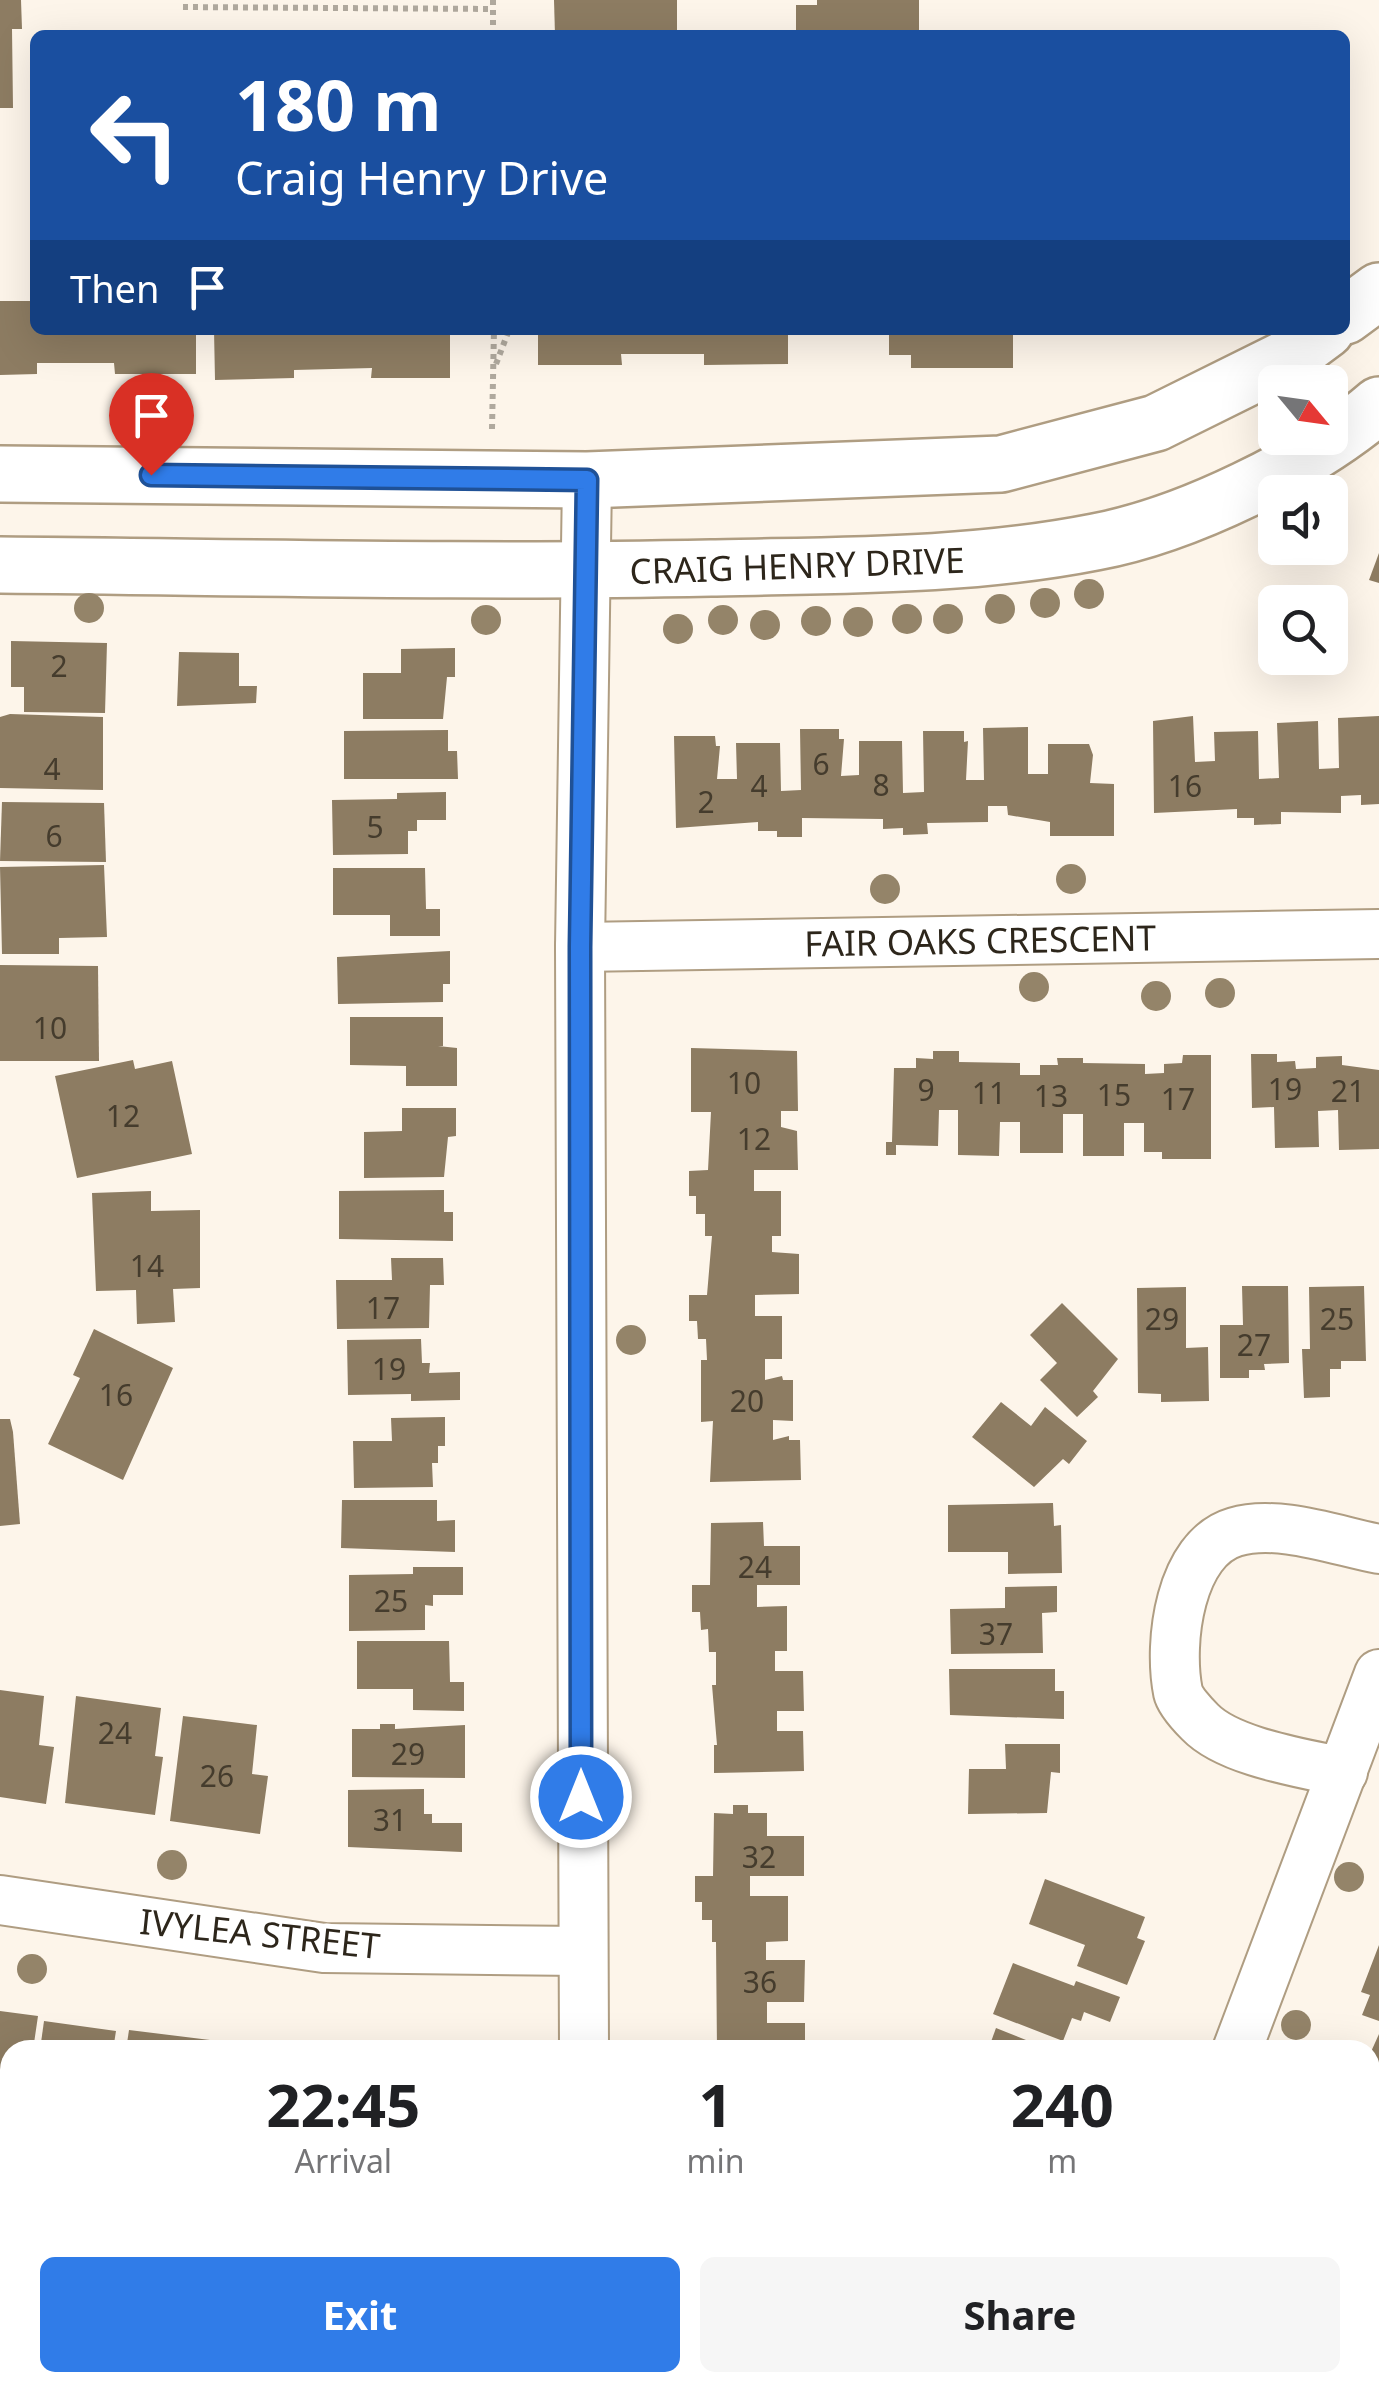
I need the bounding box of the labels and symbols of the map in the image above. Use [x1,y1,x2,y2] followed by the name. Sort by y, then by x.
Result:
[1258,365,1348,455] north arrow
[109,373,194,476] pin
[629,536,965,594] street label: CRAIG HENRY DRIVE
[50,645,68,686] house number: 2
[812,743,830,784] house number: 6
[43,748,61,789] house number: 4
[872,764,890,805] house number: 8
[750,765,768,806] house number: 4
[1168,765,1202,806] house number: 16
[697,781,715,822] house number: 2
[366,806,384,847] house number: 5
[45,815,63,856] house number: 6
[804,913,1157,967] street label: FAIR OAKS CRESCENT
[33,1007,67,1048] house number: 10
[727,1062,761,1103] house number: 10
[1268,1068,1302,1109] house number: 19
[917,1069,935,1110] house number: 9
[1331,1070,1365,1111] house number: 21
[972,1072,1006,1113] house number: 11
[1097,1074,1131,1115] house number: 15
[1034,1075,1068,1116] house number: 13
[1161,1078,1195,1119] house number: 17
[106,1095,140,1136] house number: 12
[737,1118,771,1159] house number: 12
[130,1245,164,1286] house number: 14
[366,1287,400,1328] house number: 17
[1145,1298,1179,1339] house number: 29
[1320,1298,1354,1339] house number: 25
[1237,1324,1271,1365] house number: 27
[372,1348,406,1389] house number: 19
[99,1374,133,1415] house number: 16
[730,1380,764,1421] house number: 20
[738,1546,772,1587] house number: 24
[374,1580,408,1621] house number: 25
[979,1613,1013,1654] house number: 37
[98,1712,132,1753] house number: 24
[391,1733,425,1774] house number: 29
[529,1745,633,1849] position arrow
[200,1755,234,1796] house number: 26
[373,1799,407,1840] house number: 31
[742,1836,776,1877] house number: 32
[138,1897,383,1969] street label: IVYLEA STREET
[743,1961,777,2002] house number: 36

